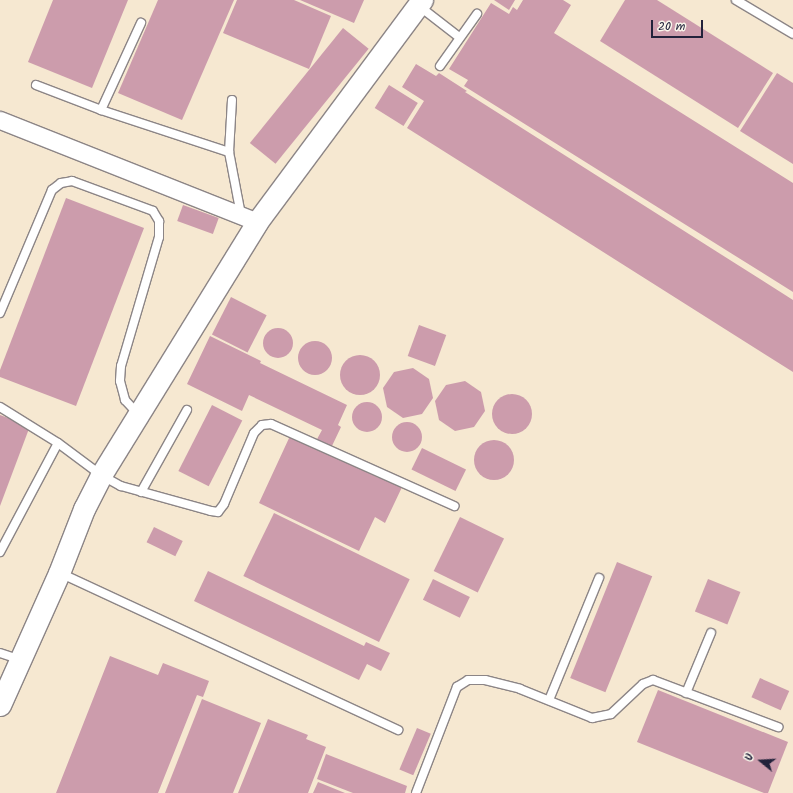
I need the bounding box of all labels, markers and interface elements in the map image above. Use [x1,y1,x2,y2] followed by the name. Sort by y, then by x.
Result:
[653,12,705,38] scale bar
[658,17,685,36] text: 20 m
[741,741,781,781] north arrow
[740,751,759,763] text: U

